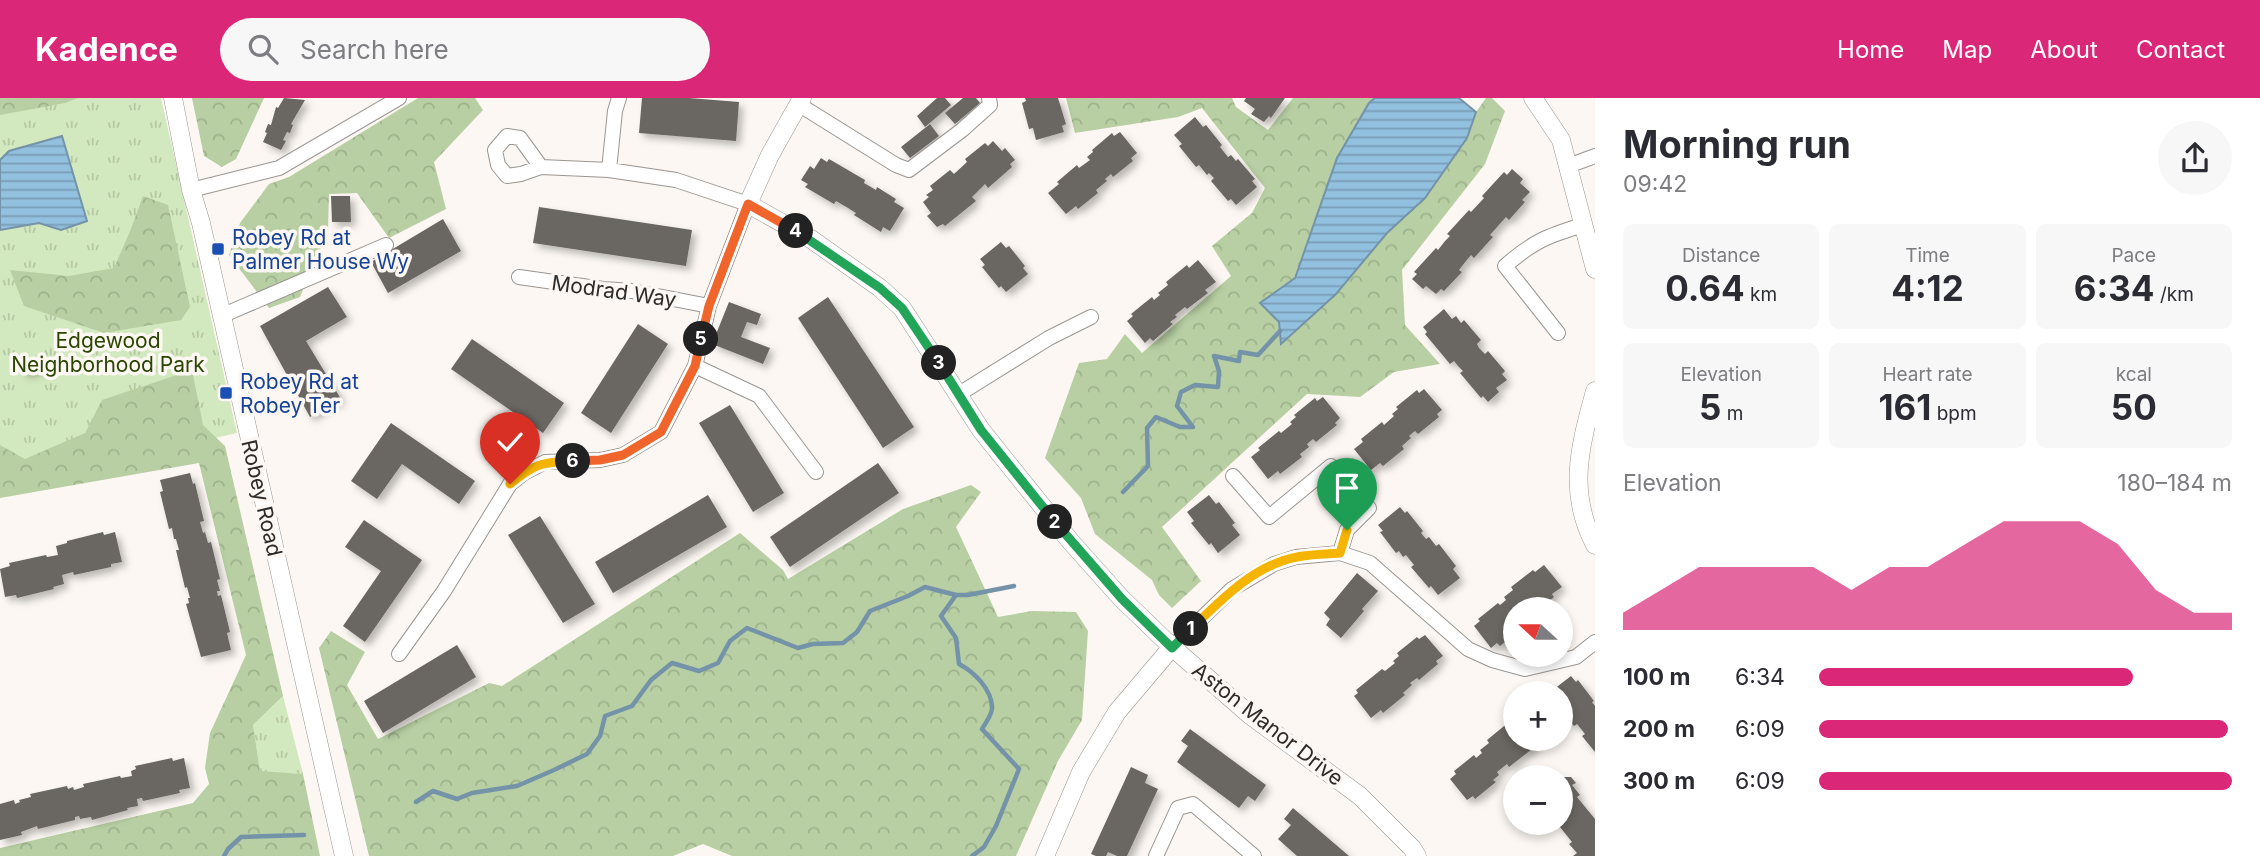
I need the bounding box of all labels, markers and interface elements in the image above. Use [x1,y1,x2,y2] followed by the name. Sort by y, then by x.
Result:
[220,18,710,81] search box
[35,29,178,69] text: Kadence
[244,30,282,68] icon: search
[300,34,449,65] text: Search here
[1837,35,1904,64] text: Home
[1942,35,1992,64] text: Map
[2030,35,2098,64] text: About
[2136,35,2225,64] text: Contact
[1623,121,1851,167] text: Morning run
[2158,121,2232,195] button: share
[1623,170,1687,198] text: 09:42
[778,214,814,248] pin: 4
[789,219,802,242] text: 4
[232,225,409,274] place label: Robey Rd at Palmer House Wy
[210,241,226,257] marker: Robey Rd at Palmer House Wy
[1682,244,1760,267] text: Distance
[1905,244,1950,267] text: Time
[2111,244,2156,267] text: Pace
[1665,267,1745,309] text: 0.64
[1891,267,1964,309] text: 4:12
[2074,267,2155,309] text: 6:34
[550,270,678,312] street label: Modrad Way
[1745,283,1777,306] text: km
[2155,283,2194,306] text: /km
[684,322,718,356] pin: 5
[694,327,707,350] text: 5
[11,328,205,377] park label: Edgewood Neighborhood Park
[922,345,956,380] pin: 3
[932,351,945,374] text: 3
[1680,363,1762,386] text: Elevation
[1882,363,1972,386] text: Heart rate
[2116,363,2152,386] text: kcal
[240,369,359,418] place label: Robey Rd at Robey Ter
[218,385,234,401] marker: Robey Rd at Robey Ter
[1699,386,1721,428] text: 5
[1878,386,1931,428] text: 161
[2111,386,2157,428] text: 50
[1721,402,1743,425] text: m
[1931,402,1977,425] text: bpm
[480,412,540,484] pin
[491,423,529,461] icon: check
[236,437,288,559] street label: Robey Road
[556,444,590,478] pin: 6
[566,449,579,472] text: 6
[1317,458,1377,530] pin
[1328,469,1366,507] icon: arrive
[1623,469,1722,497] text: Elevation
[2117,469,2232,497] text: 180–184 m
[1038,504,1072,540] pin: 2
[1049,510,1060,533] text: 2
[1503,597,1573,667] north arrow
[1503,597,1573,835] map controls
[1174,612,1208,646] pin: 1
[1186,617,1195,640] text: 1
[1187,657,1349,791] street label: Aston Manor Drive
[1623,663,1690,691] text: 100 m
[1735,663,1785,691] text: 6:34
[1503,681,1573,751] button: +
[1623,715,1695,743] text: 200 m
[1735,715,1785,743] text: 6:09
[1503,765,1573,835] button: −
[1623,767,1695,795] text: 300 m
[1735,767,1785,795] text: 6:09

